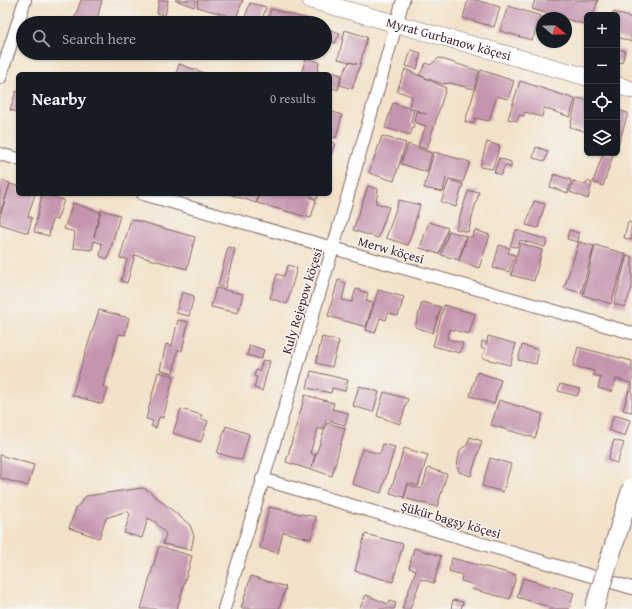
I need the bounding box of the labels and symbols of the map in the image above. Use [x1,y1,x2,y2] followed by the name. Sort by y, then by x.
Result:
[384,12,514,65] street label: Myrat Gurbanow köçesi
[536,12,572,48] north arrow
[356,231,427,269] street label: Merw köçesi
[277,245,327,357] street label: Kuly Rejepow köçesi
[399,497,503,543] street label: Şükür bagşy köçesi

